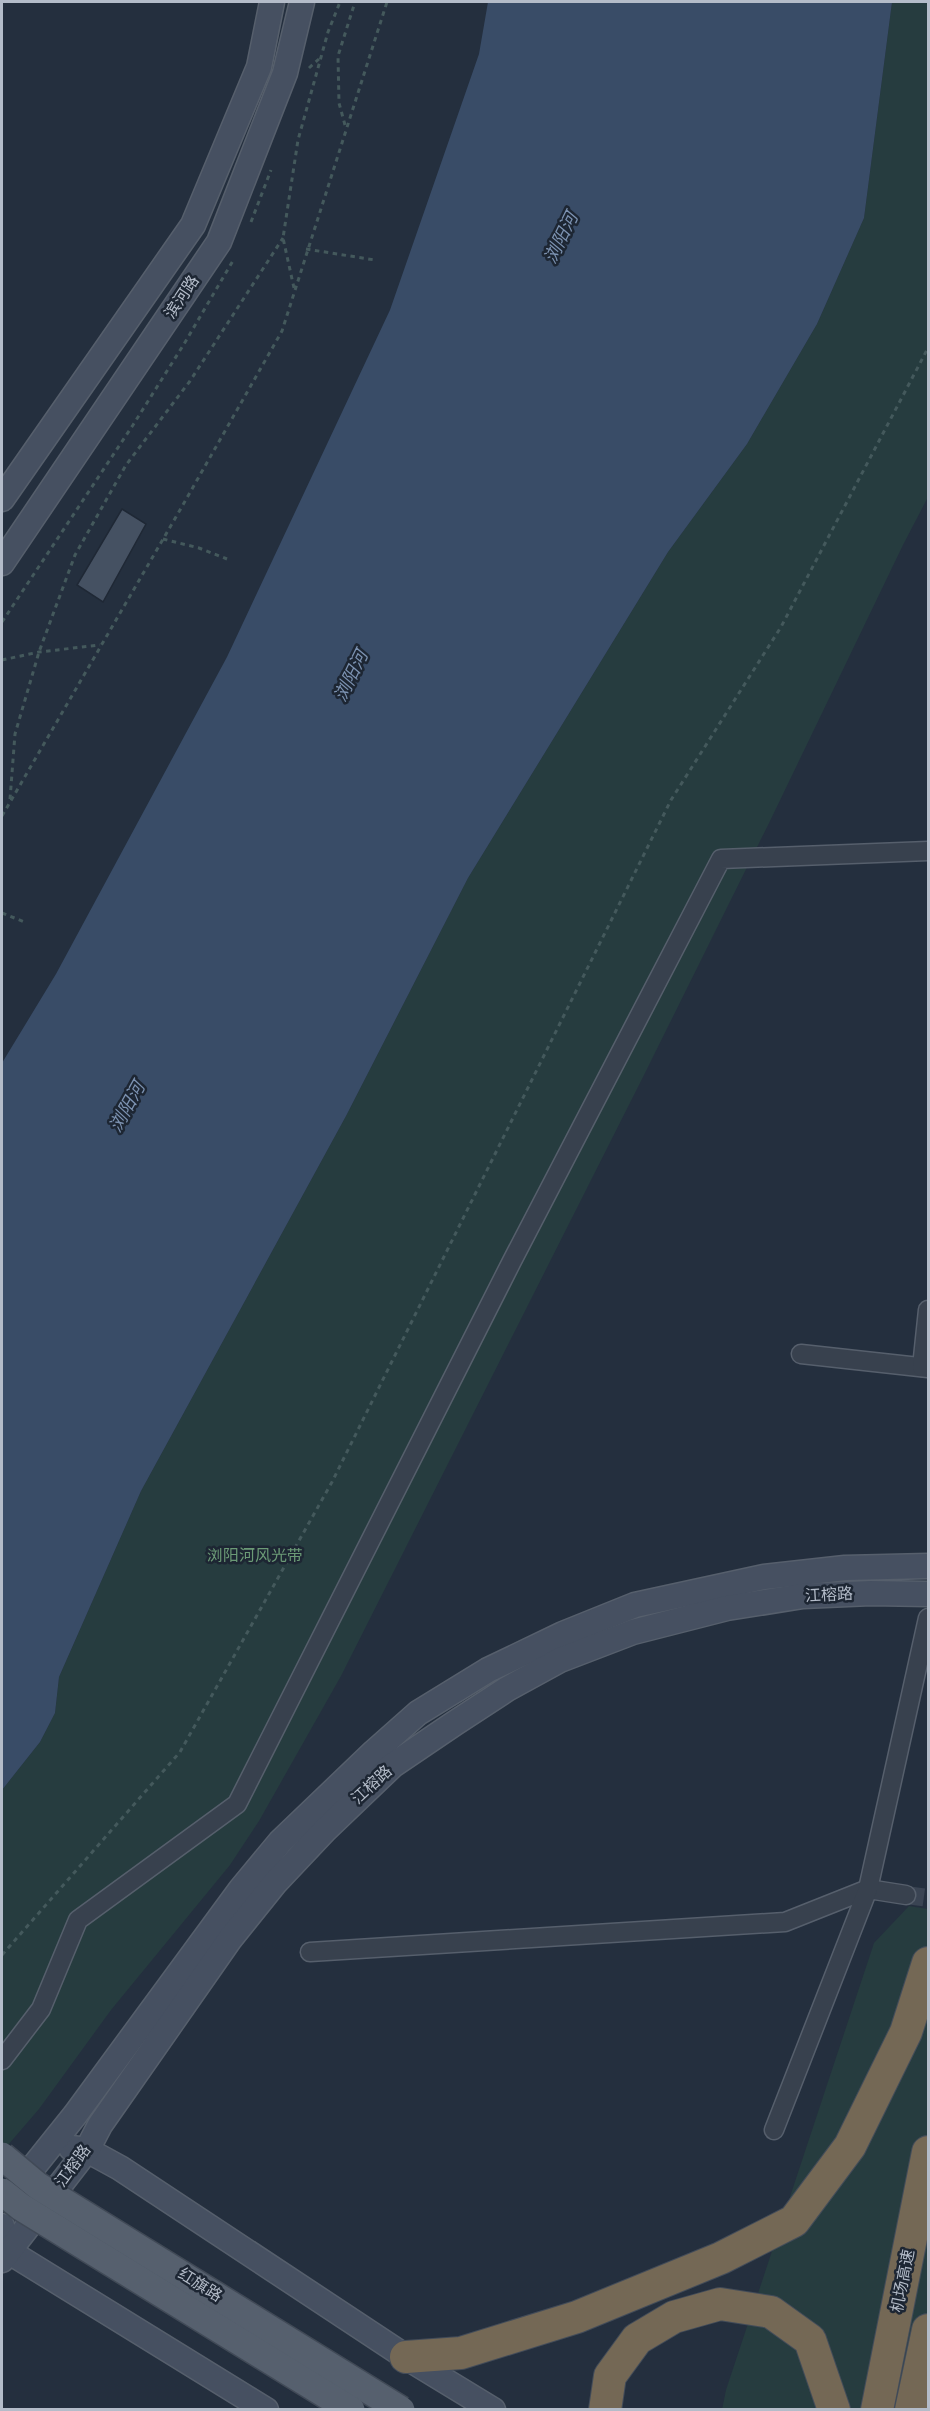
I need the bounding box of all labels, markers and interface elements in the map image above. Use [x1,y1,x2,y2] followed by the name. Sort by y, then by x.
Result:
[539,206,584,267] water label: 浏阳河
[160,272,204,322] street label: 滨河路
[329,644,374,705] water label: 浏阳河
[104,1075,151,1136] water label: 浏阳河
[207,1546,303,1566] park label: 浏阳河风光带
[805,1584,853,1606] street label: 江榕路
[348,1761,396,1809] street label: 江榕路
[51,2141,95,2191] street label: 江榕路
[887,2248,919,2314] street label: 机场高速
[174,2264,226,2306] street label: 红旗路

